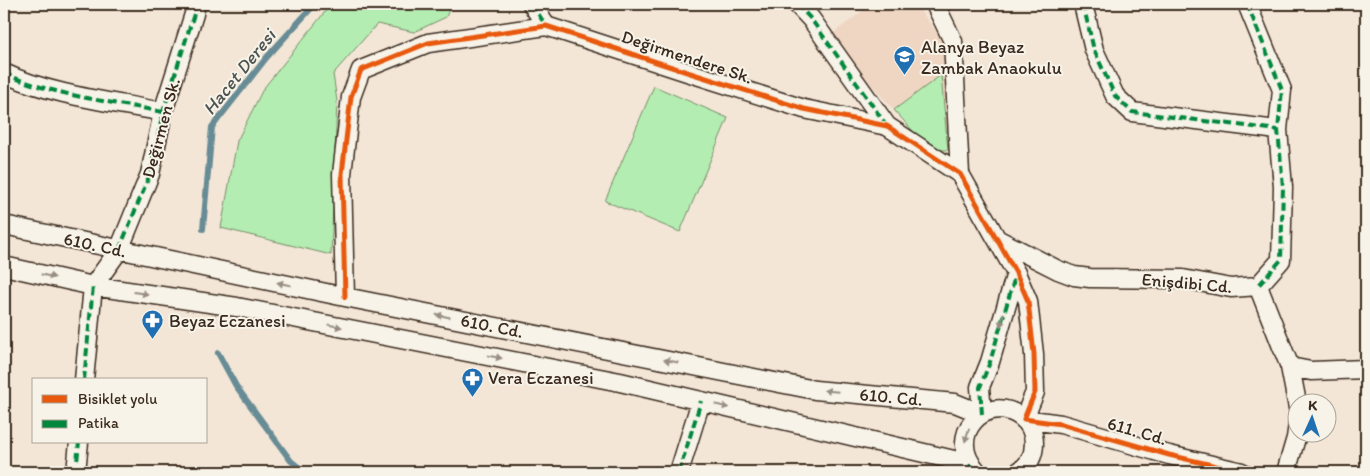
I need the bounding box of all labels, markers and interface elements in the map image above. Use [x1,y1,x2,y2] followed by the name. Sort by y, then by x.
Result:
[198,23,282,119] water label: Hacet Deresi
[619,25,755,89] street label: Değirmendere Sk.
[921,36,1062,79] place label: Alanya Beyaz Zambak Anaokulu
[893,45,917,76] school or university icon: Alanya Beyaz Zambak Anaokulu
[137,76,185,180] street label: Değirmen Sk.
[62,228,128,262] street label: 610. Cd.
[1141,268,1233,298] street label: Enişdibi Cd.
[41,272,56,280] one-way arrow
[276,280,291,288] one-way arrow
[133,289,149,297] one-way arrow
[141,309,165,340] pharmacy icon: Beyaz Eczanesi
[459,309,525,343] street label: 610. Cd.
[169,310,286,332] place label: Beyaz Eczanesi
[435,312,451,320] one-way arrow
[997,312,1005,327] one-way arrow
[328,322,343,330] one-way arrow
[487,354,503,362] one-way arrow
[664,357,679,365] one-way arrow
[460,366,484,397] pharmacy icon: Vera Eczanesi
[488,367,594,389] place label: Vera Eczanesi
[32,378,208,444] legend
[858,383,924,411] street label: 610. Cd.
[822,387,838,395] one-way arrow
[78,390,157,408] text: Bisiklet yolu
[1288,394,1338,444] north arrow
[1308,397,1319,414] text: K
[715,402,730,410] one-way arrow
[1105,412,1169,450] street label: 611. Cd.
[78,414,119,432] text: Patika
[962,428,970,443] one-way arrow

